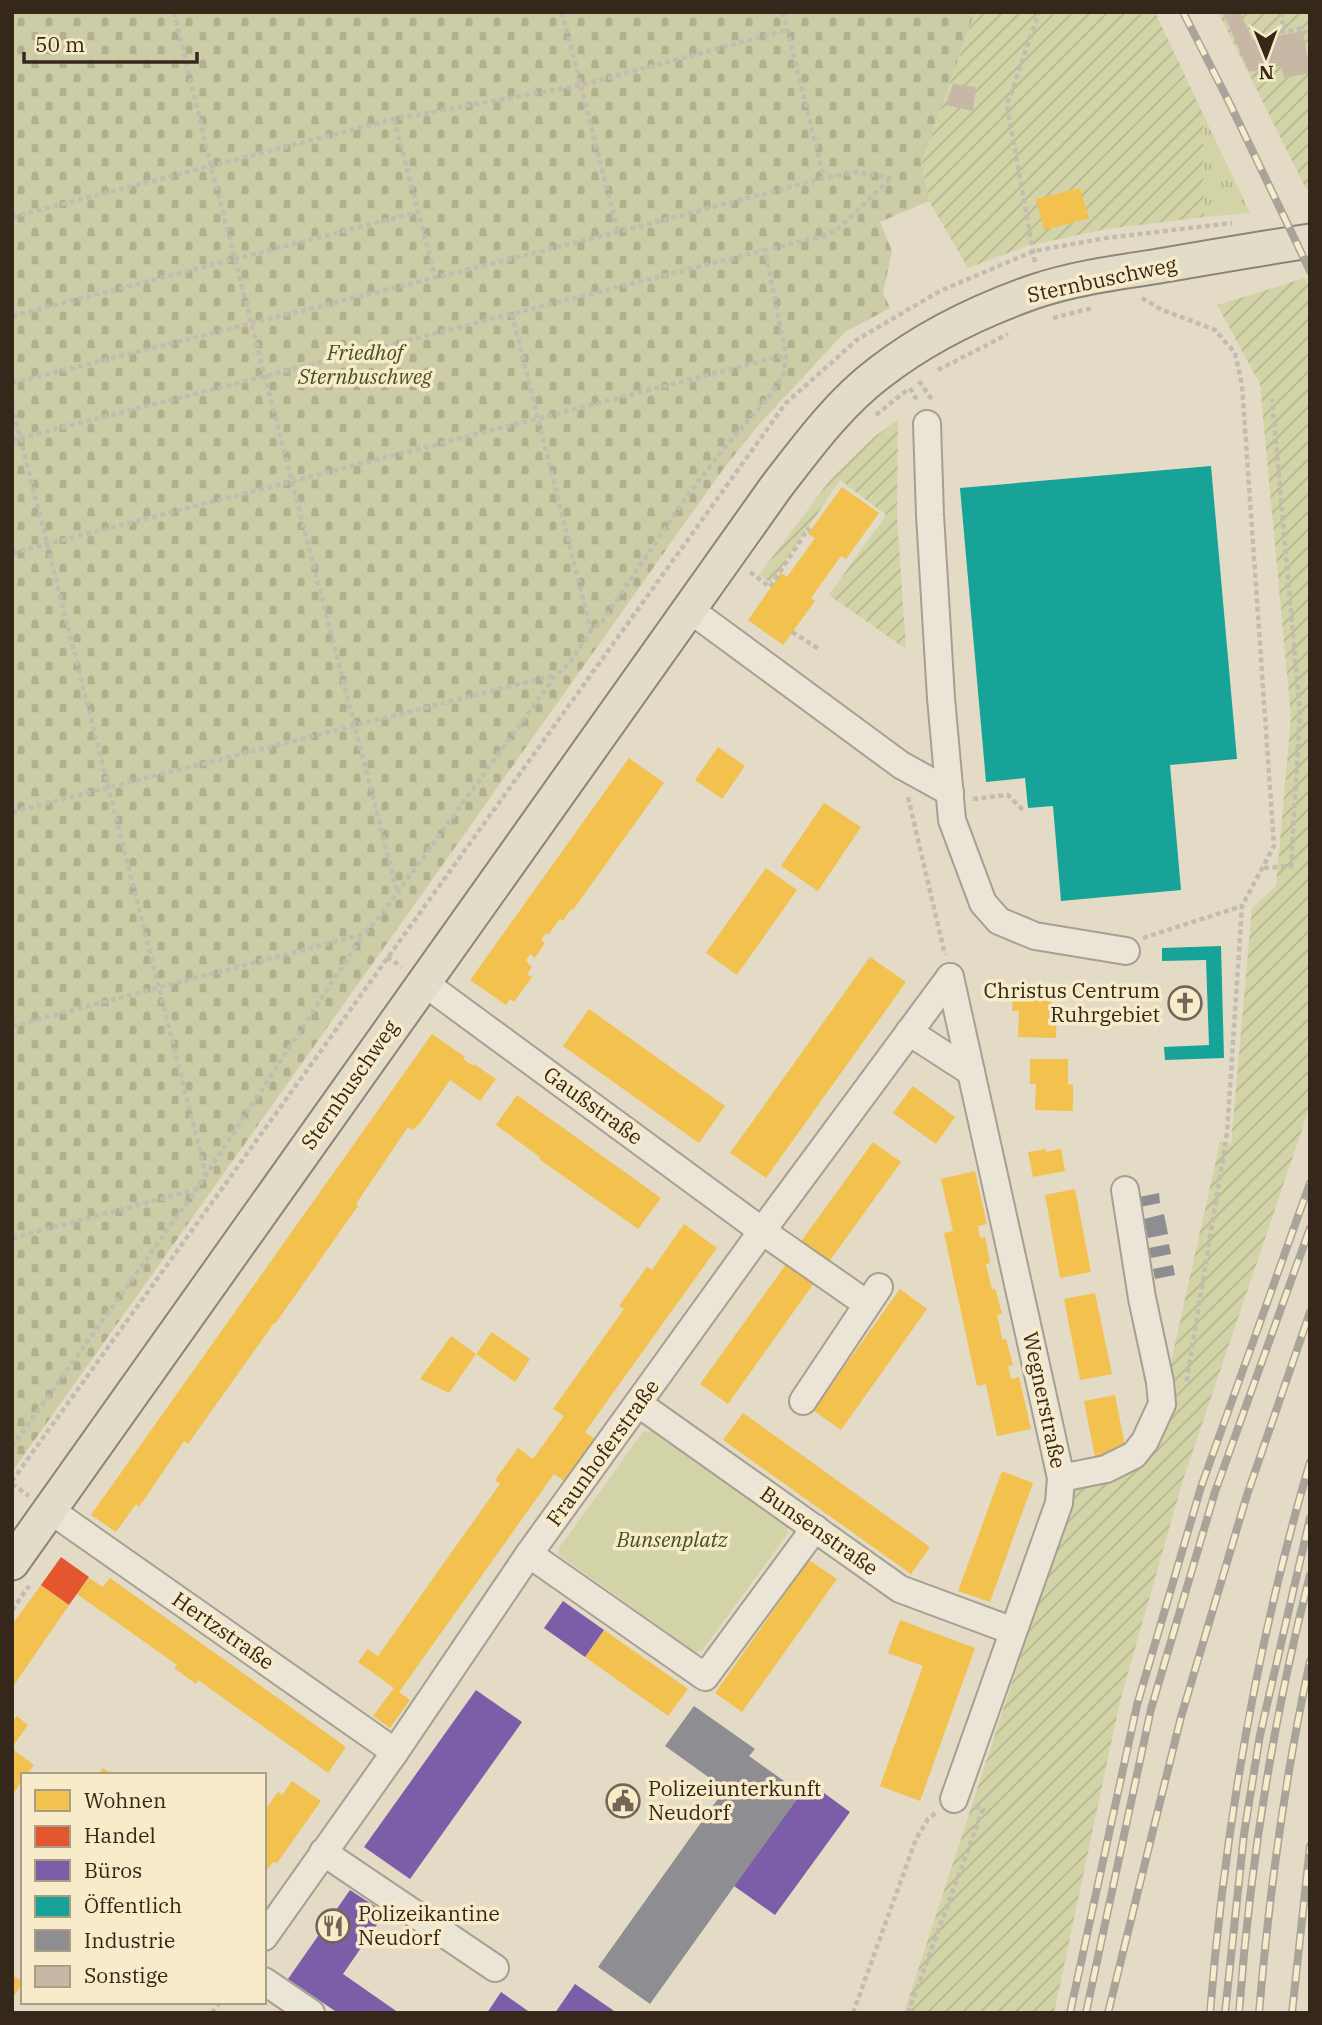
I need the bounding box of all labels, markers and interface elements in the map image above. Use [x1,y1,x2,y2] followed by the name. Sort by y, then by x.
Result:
[24,21,198,65] scale bar
[1231,21,1301,91] north arrow
[35,30,85,58] text: 50 m
[1259,61,1274,85] text: N
[1024,249,1180,309] street label: Sternbuschweg
[297,338,433,390] park label: Friedhof Sternbuschweg
[983,976,1160,1028] place label: Christus Centrum Ruhrgebiet
[1166,984,1204,1022] church icon: Christus Centrum Ruhrgebiet
[294,1014,405,1155] street label: Sternbuschweg
[538,1060,649,1151] street label: Gaußstraße
[1017,1329,1073,1471] street label: Wegnerstraße
[539,1373,665,1531] street label: Fraunhoferstraße
[755,1479,884,1581] street label: Bunsenstraße
[616,1525,728,1553] park label: Bunsenplatz
[167,1585,280,1676] street label: Hertzstraße
[21,1773,266,2004] legend
[648,1774,821,1826] place label: Polizeiunterkunft Neudorf
[604,1782,642,1820] public building icon: Polizeiunterkunft Neudorf
[84,1786,166,1814] text: Wohnen
[84,1821,156,1849] text: Handel
[84,1856,142,1884] text: Büros
[84,1891,182,1919] text: Öffentlich
[358,1899,500,1951] place label: Polizeikantine Neudorf
[314,1907,352,1945] restaurant icon: Polizeikantine Neudorf
[84,1926,175,1954] text: Industrie
[84,1961,168,1989] text: Sonstige

